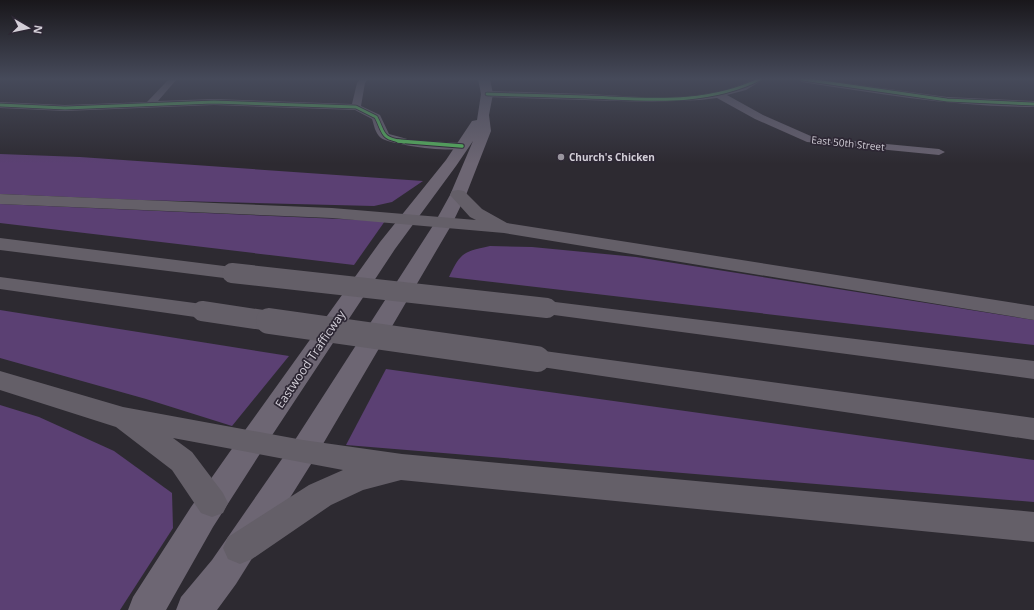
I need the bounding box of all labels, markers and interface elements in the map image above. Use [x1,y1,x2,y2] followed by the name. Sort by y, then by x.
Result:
[8,8,48,48] north arrow
[30,24,46,35] text: N
[811,132,886,154] street label: East 50th Street
[569,150,655,164] place label: Church's Chicken
[556,152,566,162] marker: Church's Chicken
[271,306,350,411] street label: Eastwood Trafficway

